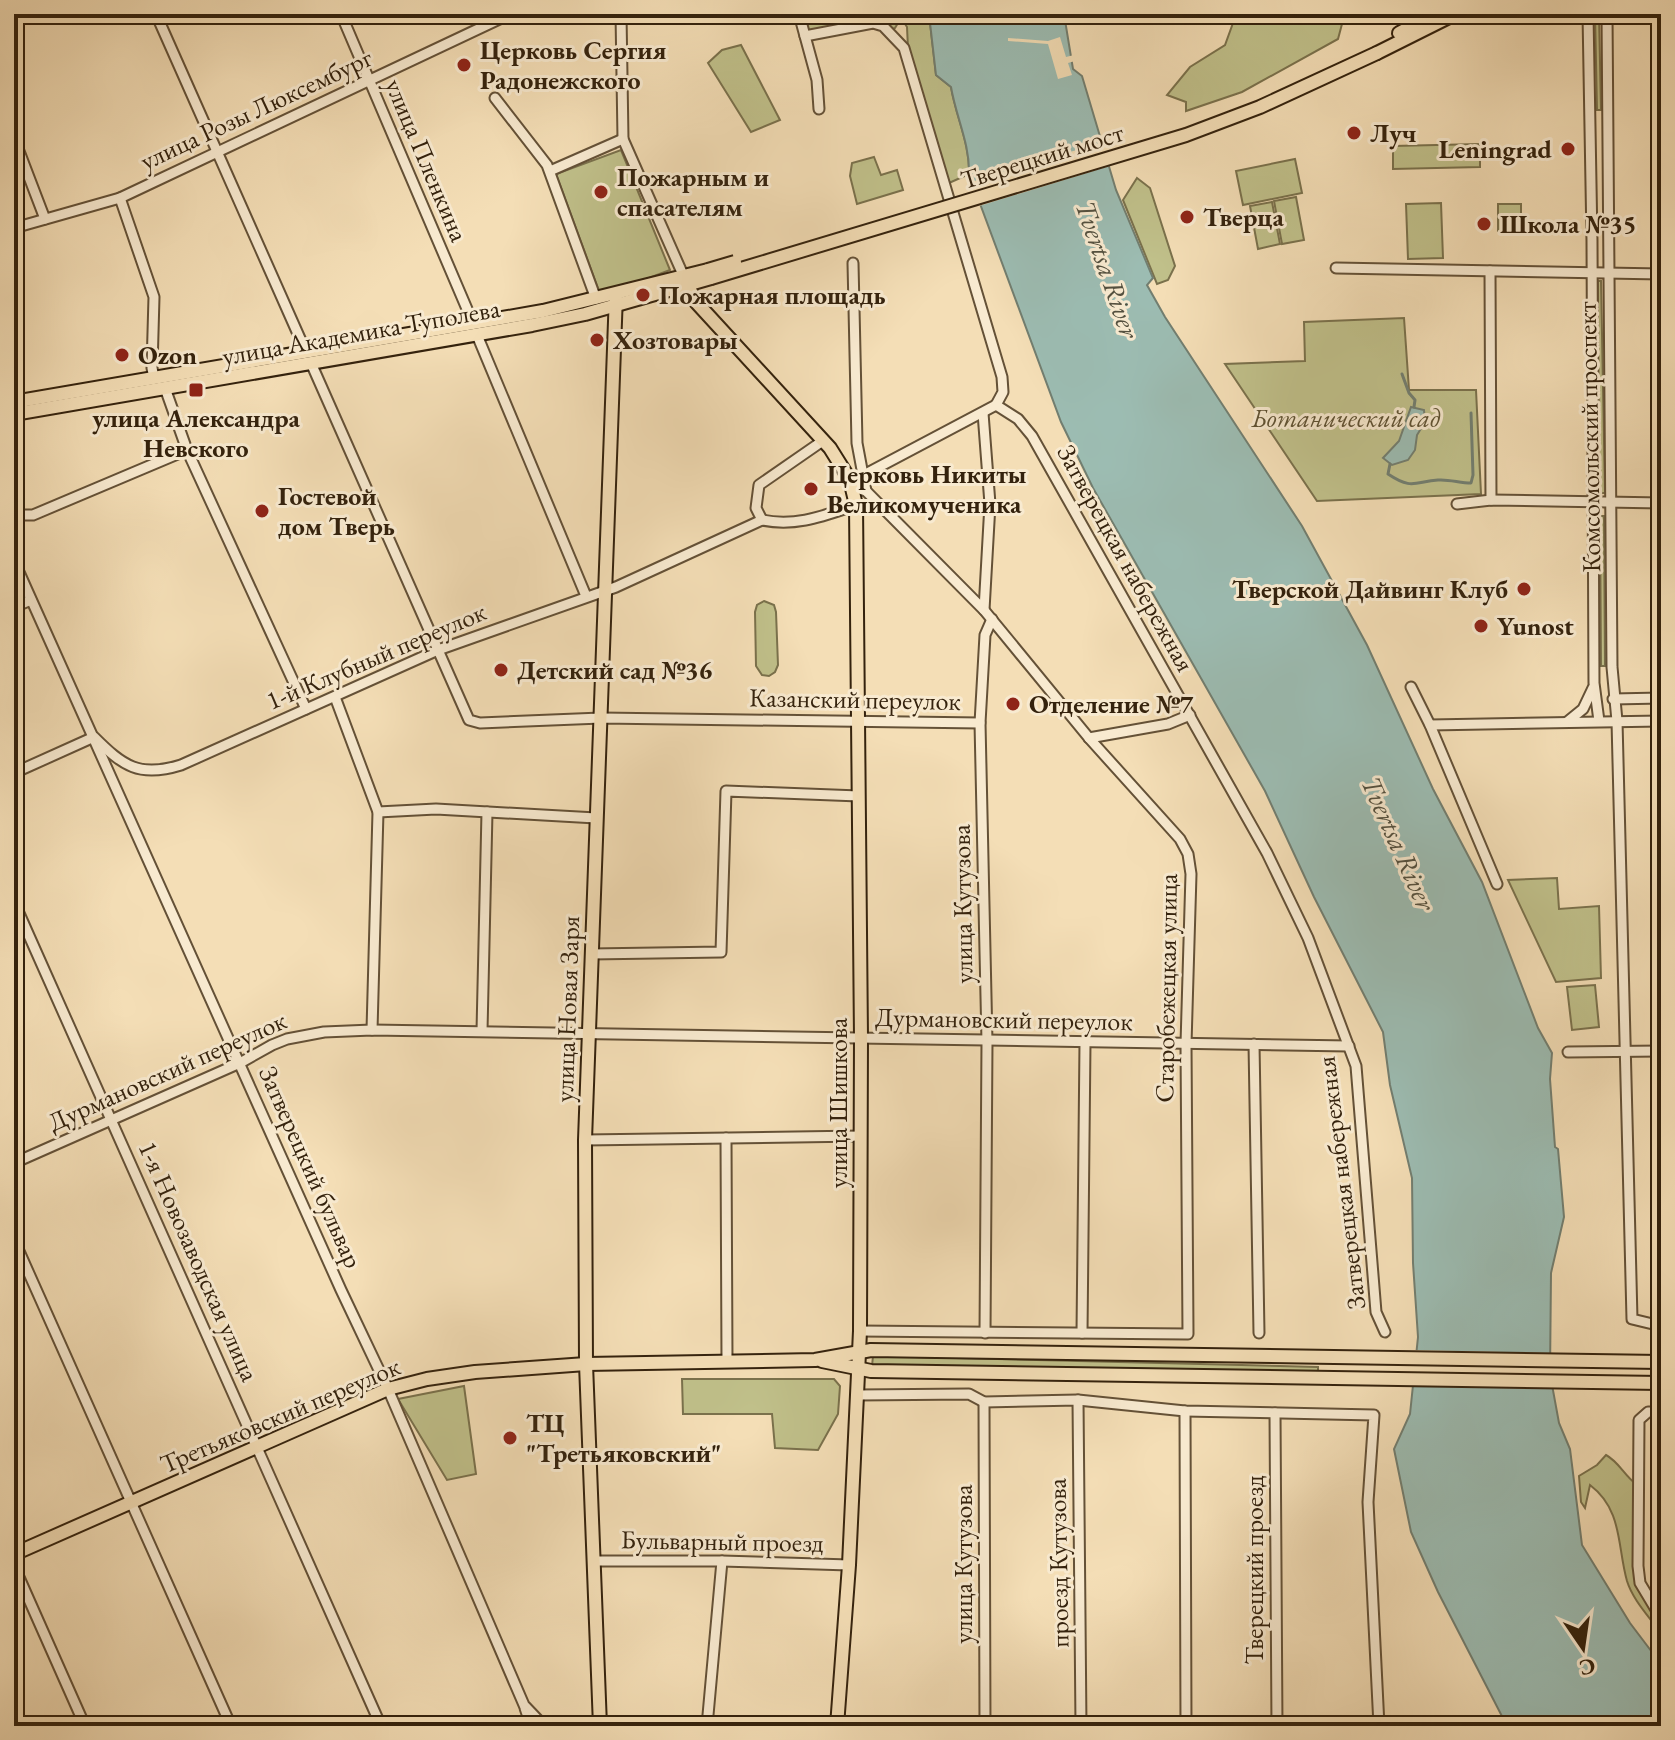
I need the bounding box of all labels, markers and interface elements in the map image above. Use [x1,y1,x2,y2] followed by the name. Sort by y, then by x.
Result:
[480,33,667,97] place label: Церковь Сергия Радонежского
[135,40,377,178] street label: улица Розы Люксембург
[455,56,473,74] marker: Церковь Сергия Радонежского
[377,73,477,247] street label: улица Пленкина
[956,115,1128,197] street label: Тверецкий мост
[1370,116,1417,150] place label: Луч
[1345,124,1363,142] marker: Луч
[1439,132,1553,166] place label: Leningrad
[1559,140,1577,158] marker: Leningrad
[617,160,769,224] place label: Пожарным и спасателям
[592,183,610,201] marker: Пожарным и спасателям
[1068,195,1149,344] water label: Tvertsa River
[1203,200,1284,234] place label: Тверца
[1500,207,1636,241] place label: Школа №35
[1178,208,1196,226] marker: Тверца
[1475,215,1493,233] marker: Школа №35
[659,278,886,312] place label: Пожарная площадь
[634,286,652,304] marker: Пожарная площадь
[219,291,503,373] street label: улица Академика Туполева
[1570,301,1608,573] street label: Комсомольский проспект
[612,323,738,357] place label: Хозтовары
[588,331,606,349] marker: Хозтовары
[138,338,197,372] place label: Ozon
[113,346,131,364] marker: Ozon
[187,381,205,399] marker: улица Александра Невского
[92,401,300,465] place label: улица Александра Невского
[1251,401,1441,435] park label: Ботанический сад
[1049,438,1203,678] street label: Затверецкая набережная
[827,457,1027,521] place label: Церковь Никиты Великомученика
[278,479,395,543] place label: Гостевой дом Тверь
[802,480,820,498] marker: Церковь Никиты Великомученика
[253,502,271,520] marker: Гостевой дом Тверь
[1232,572,1508,606] place label: Тверской Дайвинг Клуб
[1515,580,1533,598] marker: Тверской Дайвинг Клуб
[261,594,492,718] street label: 1-й Клубный переулок
[1497,609,1574,643] place label: Yunost
[1472,617,1490,635] marker: Yunost
[517,653,713,687] place label: Детский сад №36
[492,661,510,679] marker: Детский сад №36
[749,680,962,718] street label: Казанский переулок
[1029,687,1193,721] place label: Отделение №7
[1004,695,1022,713] marker: Отделение №7
[1353,770,1445,917] water label: Tvertsa River
[944,823,980,984] street label: улица Кутузова
[1147,873,1185,1103] street label: Старобежецкая улица
[547,915,587,1103] street label: улица Новая Заря
[875,1000,1134,1038] street label: Дурмановский переулок
[42,1003,292,1139] street label: Дурмановский переулок
[821,1017,855,1188] street label: улица Шишкова
[1309,1055,1373,1311] street label: Затверецкая набережная
[251,1061,371,1273] street label: Затверецкий бульвар
[131,1136,268,1387] street label: 1-я Новозаводская улица
[155,1349,406,1481] street label: Третьяковский переулок
[526,1406,721,1470] place label: ТЦ "Третьяковский"
[501,1429,519,1447] marker: ТЦ "Третьяковский"
[1237,1475,1271,1665] street label: Тверецкий проезд
[1040,1477,1076,1648] street label: проезд Кутузова
[946,1484,980,1644] street label: улица Кутузова
[620,1522,824,1560] street label: Бульварный проезд
[1543,1608,1623,1688] north arrow
[1577,1651,1598,1683] text: С

